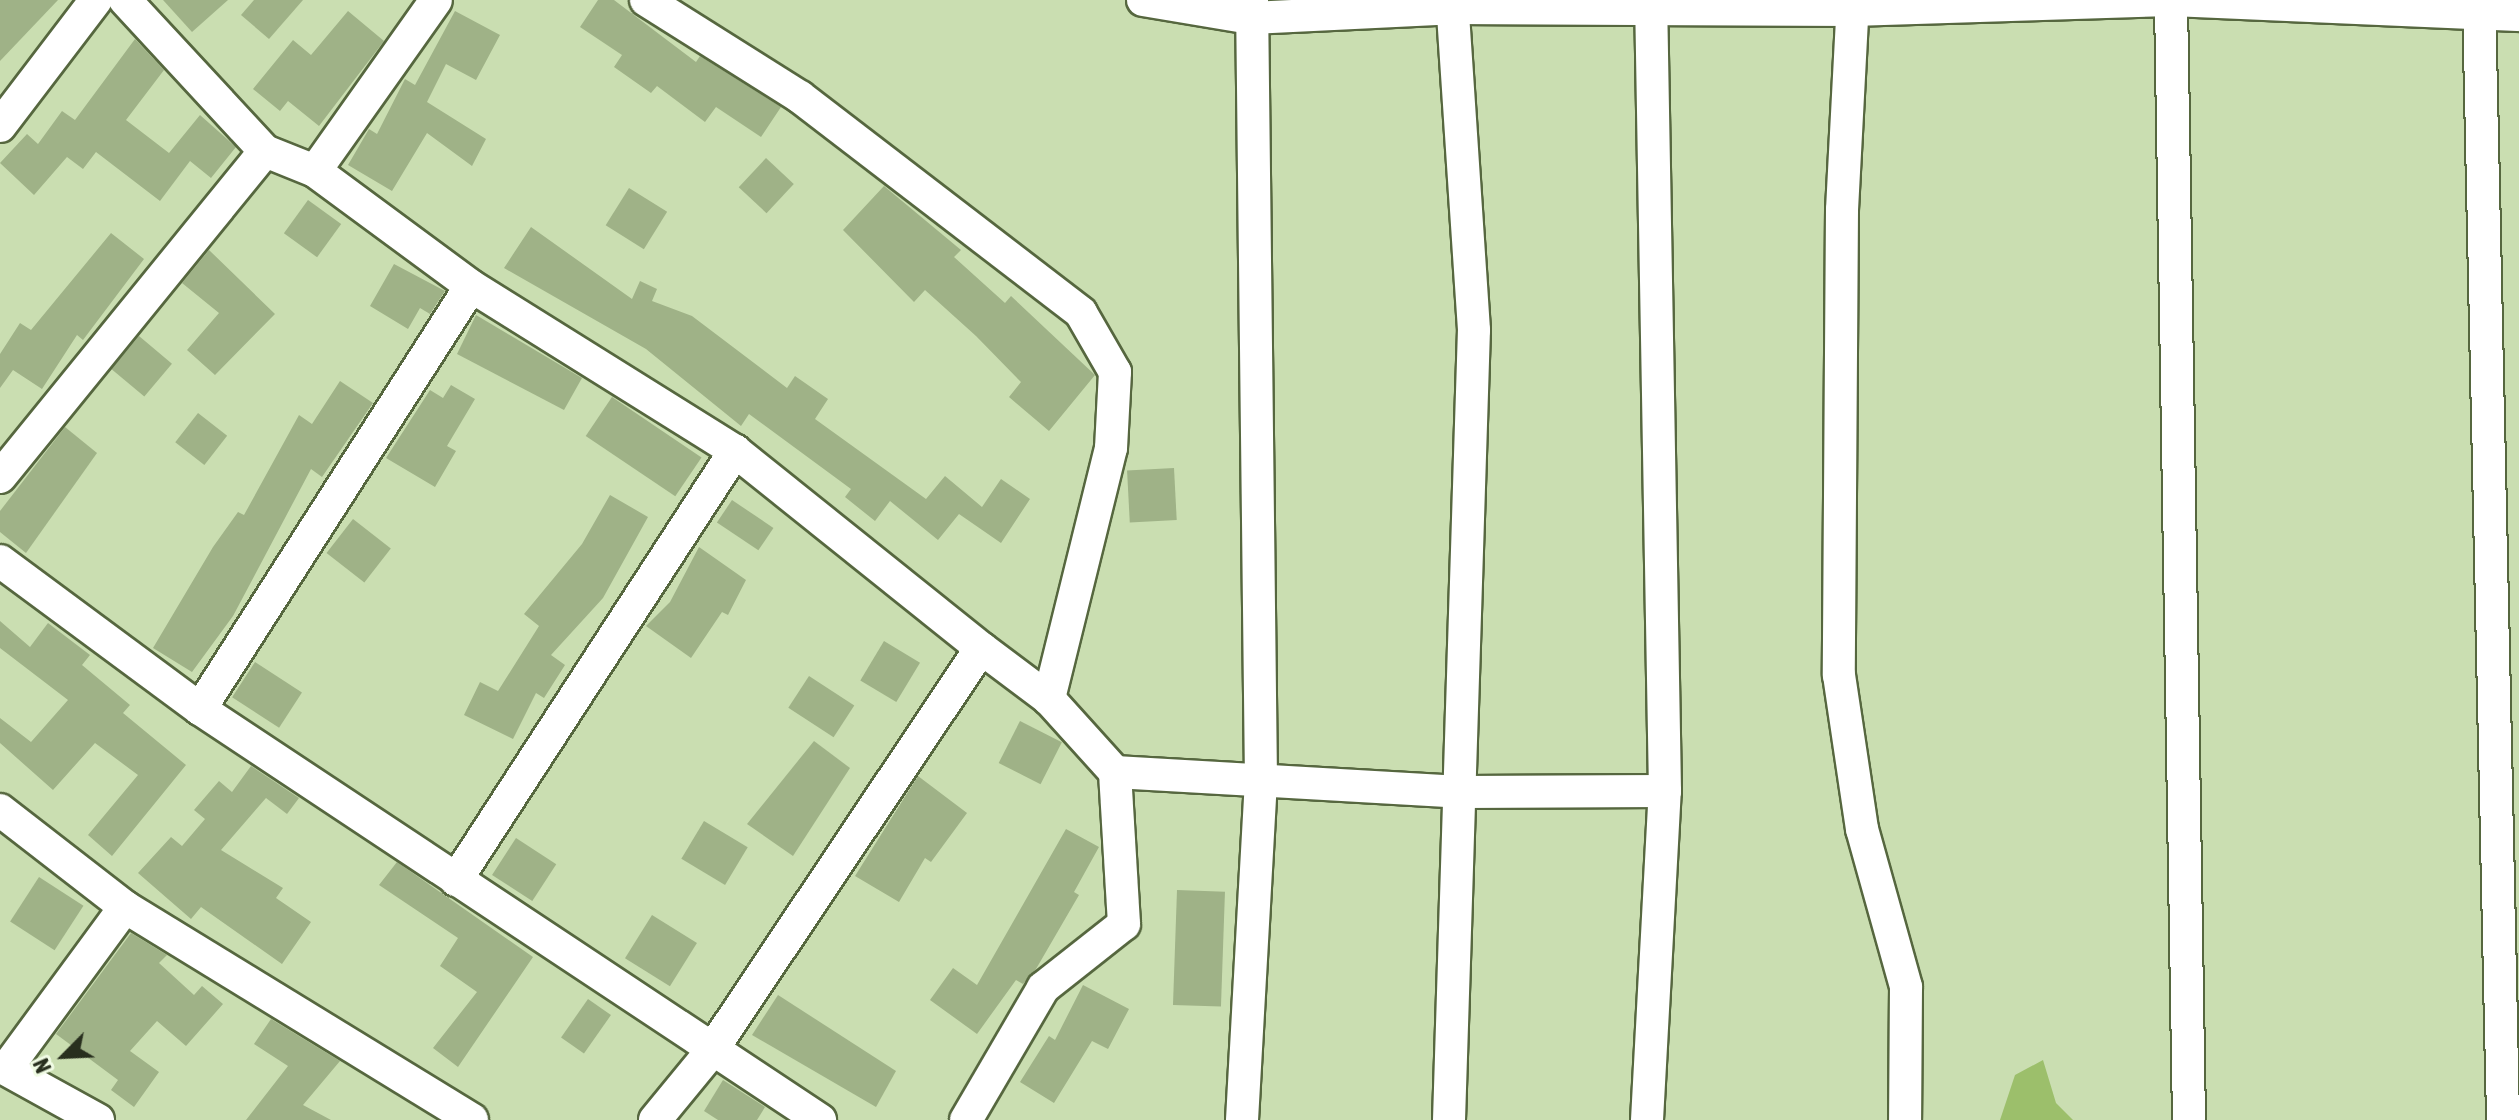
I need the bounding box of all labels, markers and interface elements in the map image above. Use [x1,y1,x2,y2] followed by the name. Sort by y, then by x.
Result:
[24,1016,104,1096] north arrow
[28,1055,57,1077] text: N

